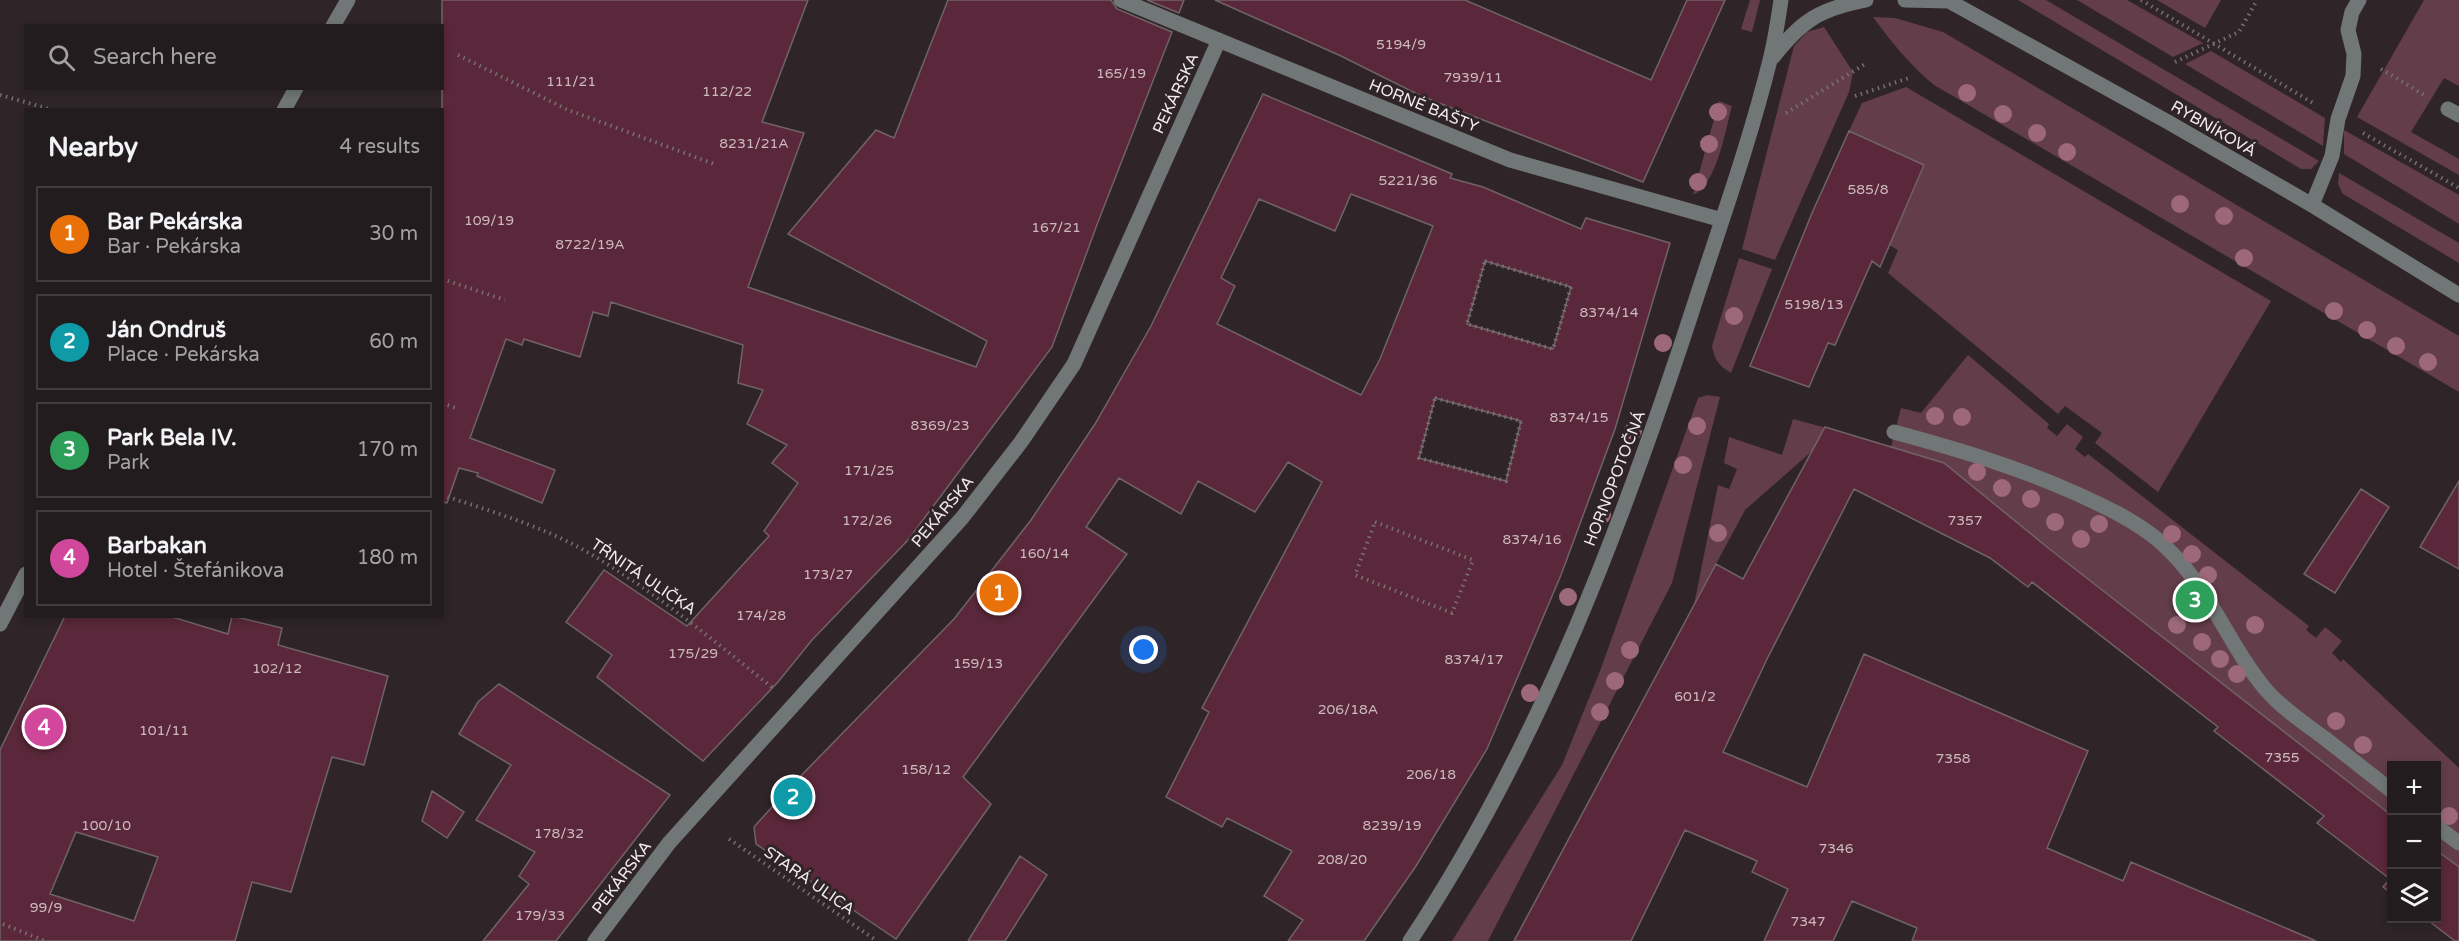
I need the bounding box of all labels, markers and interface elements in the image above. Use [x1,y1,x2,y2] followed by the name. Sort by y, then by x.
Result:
[24,24,444,90] search box
[1376,36,1426,53] house number: 5194/9
[45,41,78,74] icon: search
[93,44,217,70] text: Search here
[1148,50,1203,137] street label: PEKÁRSKA
[1096,65,1146,82] house number: 165/19
[1444,69,1502,86] house number: 7939/11
[546,73,596,90] house number: 111/21
[1366,75,1481,137] street label: HORNÉ BAŠTY
[702,83,752,100] house number: 112/22
[2167,96,2260,161] street label: RYBNÍKOVÁ
[48,132,138,163] text: Nearby
[340,135,420,159] text: 4 results
[719,135,789,152] house number: 8231/21A
[1379,172,1438,189] house number: 5221/36
[1847,181,1889,198] house number: 585/8
[107,209,243,235] text: Bar Pekárska
[464,212,514,229] house number: 109/19
[1031,219,1081,236] house number: 167/21
[63,222,76,246] text: 1
[369,222,418,246] text: 30 m
[107,235,241,259] text: Bar · Pekárska
[555,236,625,253] house number: 8722/19A
[1785,296,1843,313] house number: 5198/13
[1580,304,1639,321] house number: 8374/14
[107,317,226,343] text: Ján Ondruš
[63,330,76,354] text: 2
[369,330,418,354] text: 60 m
[107,343,260,367] text: Place · Pekárska
[1580,408,1650,549] street label: HORNOPOTOČNÁ
[1550,409,1608,426] house number: 8374/15
[911,417,969,434] house number: 8369/23
[107,425,237,451] text: Park Bela IV.
[63,438,76,462] text: 3
[357,438,418,462] text: 170 m
[107,451,150,475] text: Park
[844,462,894,479] house number: 171/25
[907,472,978,551] street label: PEKÁRSKA
[842,512,892,529] house number: 172/26
[1947,512,1983,529] house number: 7357
[1503,531,1562,548] house number: 8374/16
[107,533,207,559] text: Barbakan
[587,534,700,619] street label: TŔNITÁ ULIČKA
[1019,545,1069,562] house number: 160/14
[63,546,76,570] text: 4
[357,546,418,570] text: 180 m
[107,559,284,583] text: Hotel · Štefánikova
[803,566,853,583] house number: 173/27
[980,570,1018,616] pin: 1
[2176,578,2214,622] pin: 3
[736,607,786,624] house number: 174/28
[1129,635,1158,664] your location
[668,645,718,662] house number: 175/29
[1445,651,1503,668] house number: 8374/17
[953,655,1003,672] house number: 159/13
[252,660,302,677] house number: 102/12
[1674,688,1716,705] house number: 601/2
[1318,701,1378,718] house number: 206/18A
[24,704,63,750] pin: 4
[139,722,189,739] house number: 101/11
[2264,749,2300,766] house number: 7355
[1935,750,1971,767] house number: 7358
[901,761,951,778] house number: 158/12
[2387,761,2441,923] map controls
[2387,761,2441,815] button: +
[1406,766,1456,783] house number: 206/18
[774,774,812,820] pin: 2
[2387,815,2441,869] button: −
[81,817,131,834] house number: 100/10
[1363,817,1421,834] house number: 8239/19
[534,825,584,842] house number: 178/32
[588,837,656,918] street label: PEKÁRSKA
[1818,840,1854,857] house number: 7346
[760,842,859,920] street label: STARÁ ULICA
[1317,851,1367,868] house number: 208/20
[2387,869,2441,923] button: layers
[30,899,62,916] house number: 99/9
[515,907,565,924] house number: 179/33
[1790,913,1826,930] house number: 7347

